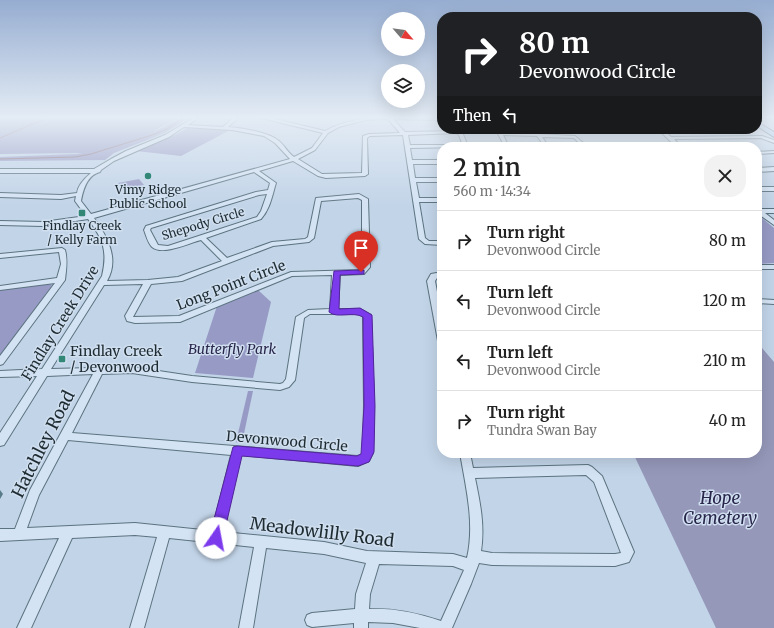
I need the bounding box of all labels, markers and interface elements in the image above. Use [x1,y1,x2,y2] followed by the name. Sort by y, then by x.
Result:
[381,12,425,56] north arrow
[381,12,425,108] map controls
[519,25,590,61] text: 80 m
[453,28,505,80] icon: right
[519,60,676,83] text: Devonwood Circle
[381,64,425,108] button: layers
[499,104,521,126] icon: left
[453,106,491,125] text: Then
[453,152,521,183] text: 2 min
[704,155,746,197] button: close
[143,171,153,181] marker: Vimy Ridge Public School
[109,182,187,211] place label: Vimy Ridge Public School
[453,183,531,200] text: 560 m · 14:34
[160,204,246,243] street label: Shepody Circle
[77,208,87,218] marker: Findlay Creek / Kelly Farm
[42,218,122,247] place label: Findlay Creek / Kelly Farm
[487,223,565,242] text: Turn right
[453,230,475,252] icon: right
[344,231,378,272] pin
[709,231,746,250] text: 80 m
[350,237,372,259] icon: arrive
[487,242,600,259] text: Devonwood Circle
[174,256,288,314] street label: Long Point Circle
[17,262,103,384] street label: Findlay Creek Drive
[487,283,553,302] text: Turn left
[453,290,475,312] icon: left
[703,291,746,310] text: 120 m
[487,302,600,319] text: Devonwood Circle
[188,340,276,358] park label: Butterfly Park
[70,342,163,376] place label: Findlay Creek / Devonwood
[487,343,553,362] text: Turn left
[453,350,475,372] icon: left
[703,351,746,370] text: 210 m
[57,354,67,364] marker: Findlay Creek / Devonwood
[487,362,600,379] text: Devonwood Circle
[6,387,80,501] street label: Hatchley Road
[487,403,565,422] text: Turn right
[453,410,475,432] icon: right
[709,411,746,430] text: 40 m
[487,422,597,439] text: Tundra Swan Bay
[226,427,348,455] street label: Devonwood Circle
[683,487,757,529] park label: Hope Cemetery
[249,512,395,552] street label: Meadowlilly Road
[195,517,237,559] position arrow

